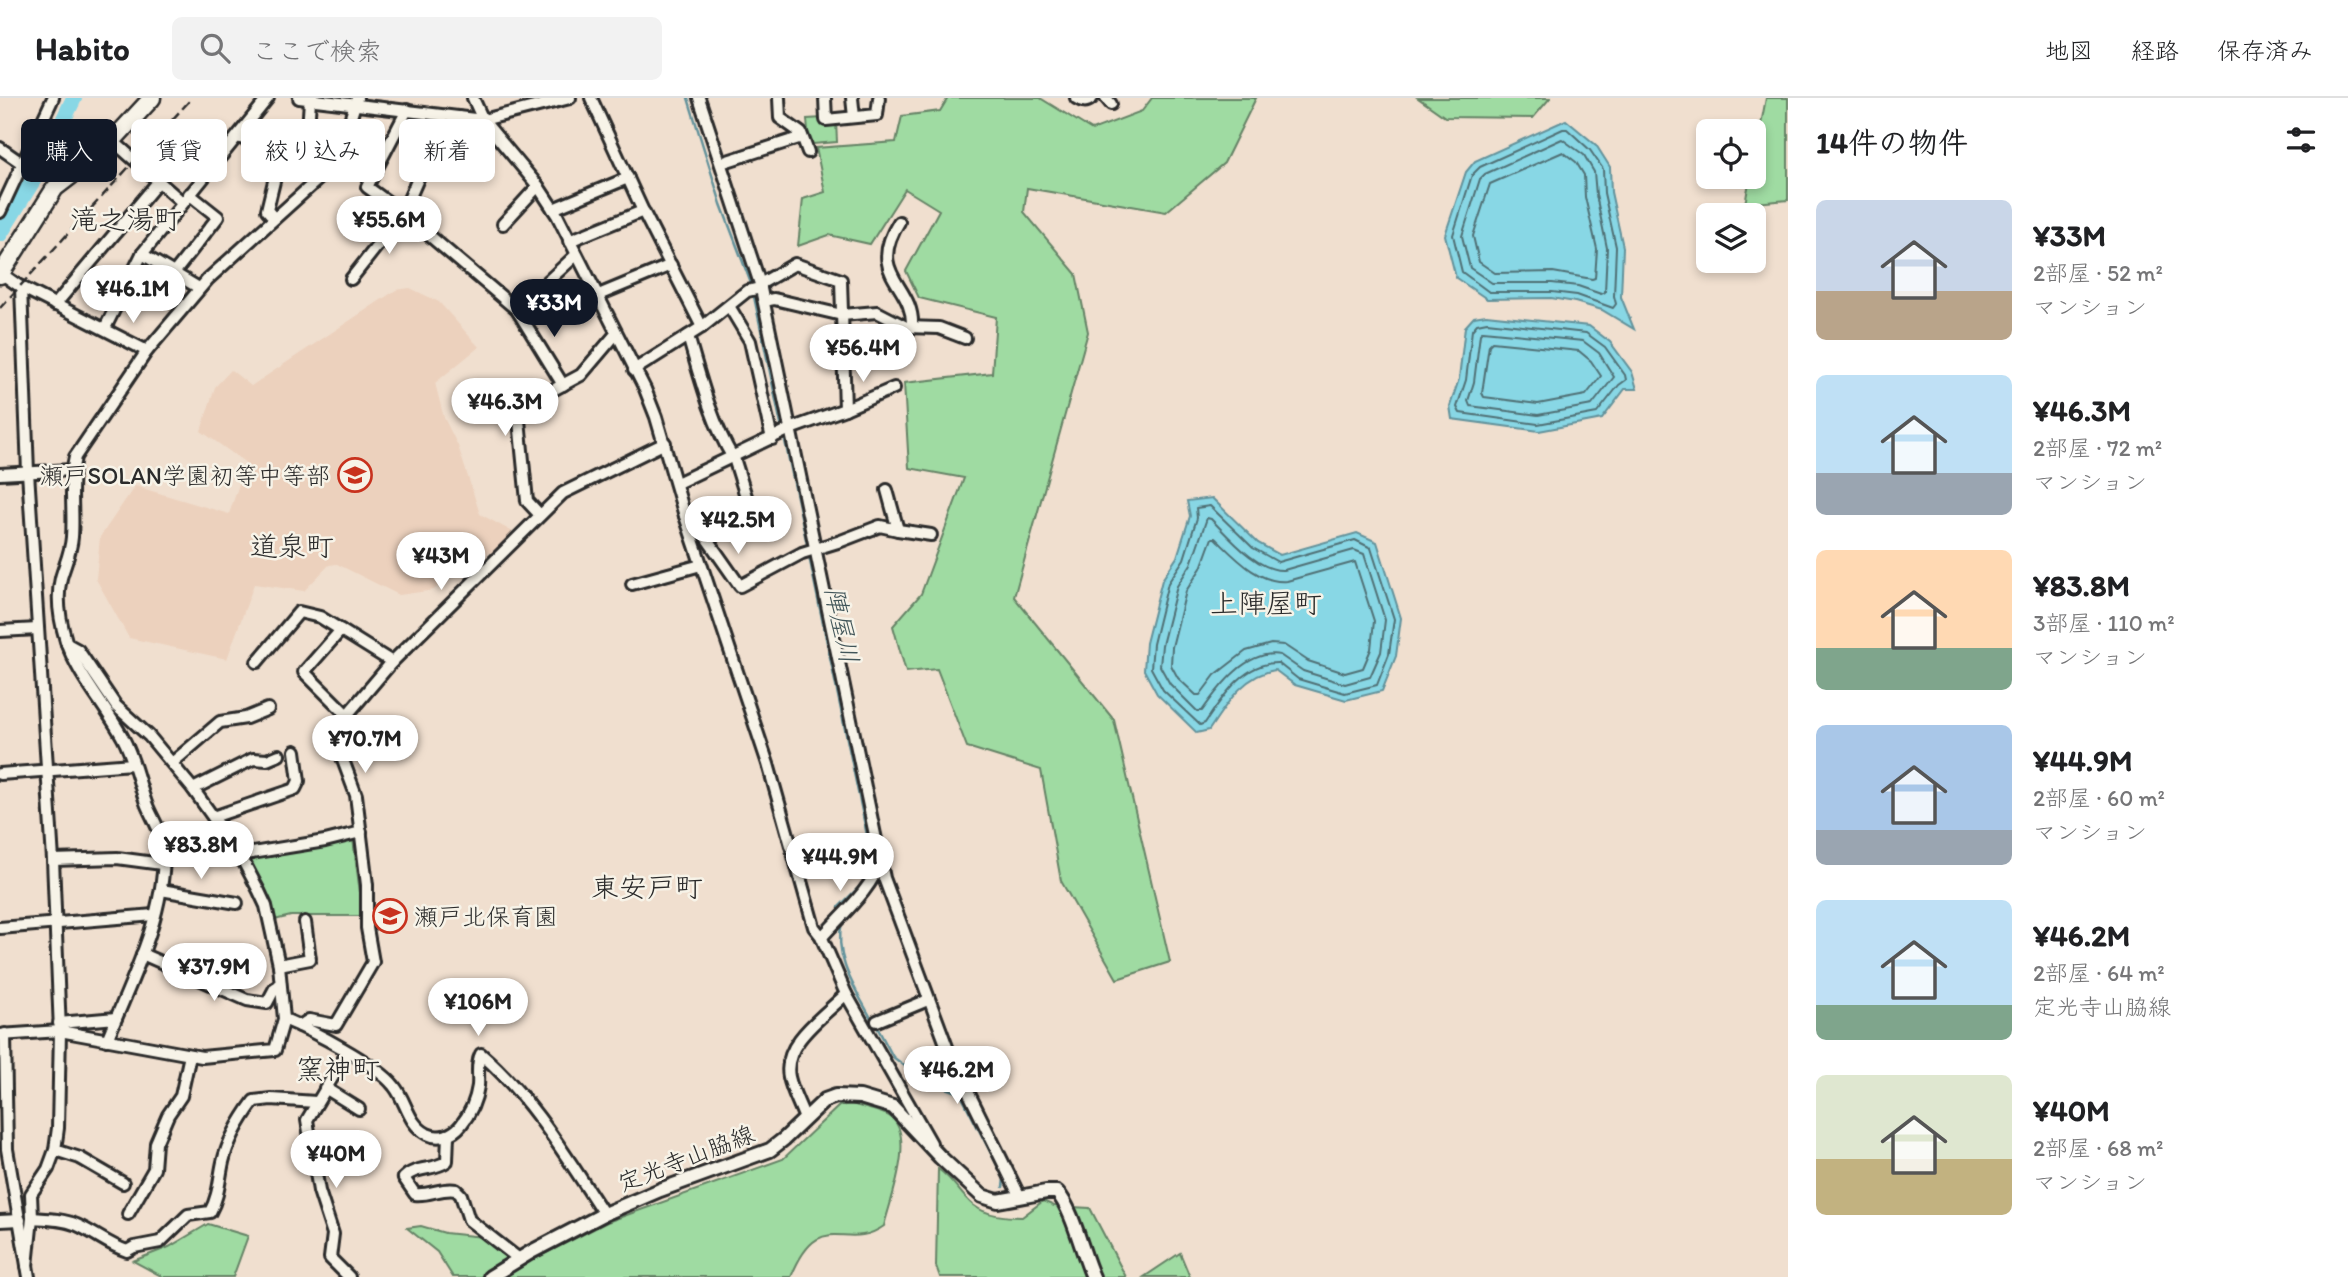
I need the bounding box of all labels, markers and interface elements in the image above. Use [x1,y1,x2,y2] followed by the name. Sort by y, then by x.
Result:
[172,17,662,80] search box
[35,29,130,68] text: Habito
[196,29,234,67] icon: search
[252,35,382,67] text: ここで検索
[2045,36,2093,65] text: 地図
[2131,36,2179,65] text: 経路
[2217,36,2313,65] text: 保存済み
[21,119,117,182] chip: 購入
[131,119,227,182] chip: 賃貸
[241,119,385,182] chip: 絞り込み
[399,119,495,182] chip: 新着
[1696,119,1766,273] map controls
[1696,119,1766,189] button: locate
[2282,121,2320,159] icon: filters
[1816,124,1968,161] text: 14件の物件
[332,197,446,256] pin: ¥55.6M
[70,202,182,236] district label: 滝之湯町
[1696,203,1766,273] button: layers
[353,205,425,233] text: ¥55.6M
[2033,217,2106,254] text: ¥33M
[1872,228,1956,312] icon: home
[2033,259,2163,287] text: 2部屋 · 52 m²
[76,266,190,325] pin: ¥46.1M
[96,274,170,302] text: ¥46.1M
[513,280,595,339] pin: ¥33M
[526,288,582,316] text: ¥33M
[2033,293,2147,321] text: マンション
[806,324,920,384] pin: ¥56.4M
[826,333,900,361] text: ¥56.4M
[448,378,562,438] pin: ¥46.3M
[467,387,543,415] text: ¥46.3M
[2033,392,2131,429] text: ¥46.3M
[1872,403,1956,487] icon: home
[2033,434,2162,462] text: 2部屋 · 72 m²
[336,456,374,494] school or university icon: 瀬戸SOLAN学園初等中等部
[39,461,330,490] place label: 瀬戸SOLAN学園初等中等部
[2033,468,2147,496] text: マンション
[681,496,795,556] pin: ¥42.5M
[701,505,775,533] text: ¥42.5M
[250,529,334,563] district label: 道泉町
[400,532,482,592] pin: ¥43M
[412,541,470,569] text: ¥43M
[2033,567,2130,604] text: ¥83.8M
[1872,578,1956,662] icon: home
[818,584,866,666] water label: 陣屋川
[1210,586,1322,620] district label: 上陣屋町
[2033,609,2175,637] text: 3部屋 · 110 m²
[2033,643,2147,671] text: マンション
[308,716,422,775] pin: ¥70.7M
[328,724,402,752] text: ¥70.7M
[2033,742,2133,779] text: ¥44.9M
[1872,753,1956,837] icon: home
[2033,784,2165,812] text: 2部屋 · 60 m²
[2033,818,2147,846] text: マンション
[144,822,258,881] pin: ¥83.8M
[164,830,238,858] text: ¥83.8M
[783,834,897,893] pin: ¥44.9M
[802,842,878,870] text: ¥44.9M
[591,870,703,904] district label: 東安戸町
[371,897,409,935] school or university icon: 瀬戸北保育園
[414,902,558,931] place label: 瀬戸北保育園
[2033,917,2130,954] text: ¥46.2M
[1872,928,1956,1012] icon: home
[157,944,271,1003] pin: ¥37.9M
[178,952,250,980] text: ¥37.9M
[2033,959,2165,987] text: 2部屋 · 64 m²
[429,978,527,1038] pin: ¥106M
[444,987,512,1015] text: ¥106M
[2033,993,2171,1021] text: 定光寺山脇線
[900,1046,1014,1106] pin: ¥46.2M
[296,1052,380,1086] district label: 窯神町
[920,1055,994,1083] text: ¥46.2M
[2033,1092,2110,1129] text: ¥40M
[1872,1103,1956,1187] icon: home
[614,1119,758,1197] street label: 定光寺山脇線
[295,1130,377,1190] pin: ¥40M
[2033,1134,2163,1162] text: 2部屋 · 68 m²
[307,1139,365,1167] text: ¥40M
[2033,1168,2147,1196] text: マンション

